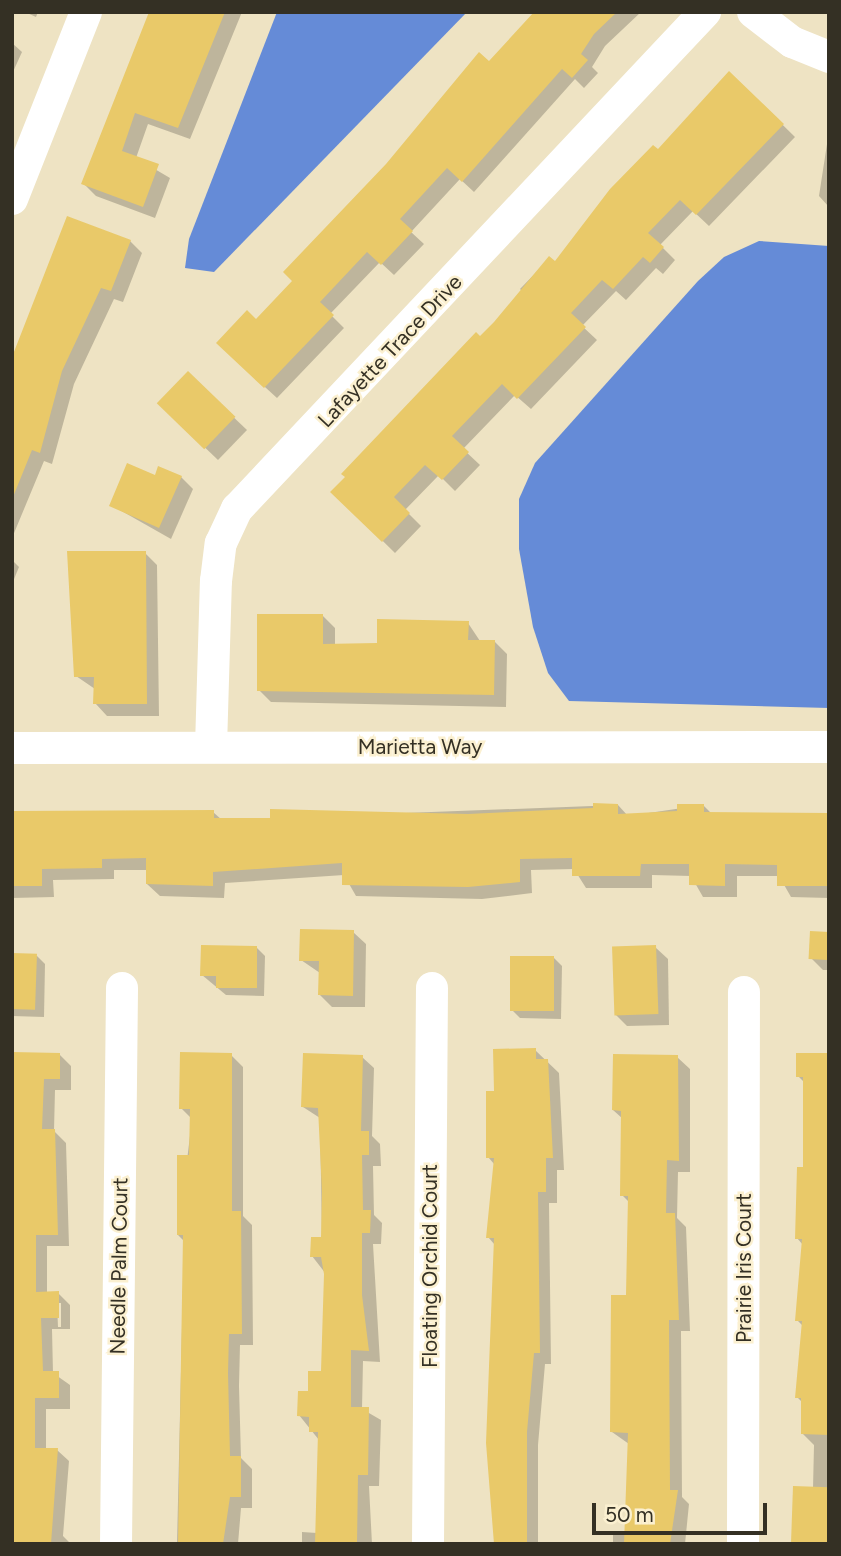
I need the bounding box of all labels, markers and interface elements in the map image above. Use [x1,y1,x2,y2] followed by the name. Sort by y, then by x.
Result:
[313,269,467,433] street label: Lafayette Trace Drive
[358,734,482,760] street label: Marietta Way
[417,1164,443,1368] street label: Floating Orchid Court
[105,1177,133,1355] street label: Needle Palm Court
[731,1193,757,1343] street label: Prairie Iris Court
[596,1490,771,1534] scale bar
[605,1502,654,1527] text: 50 m

